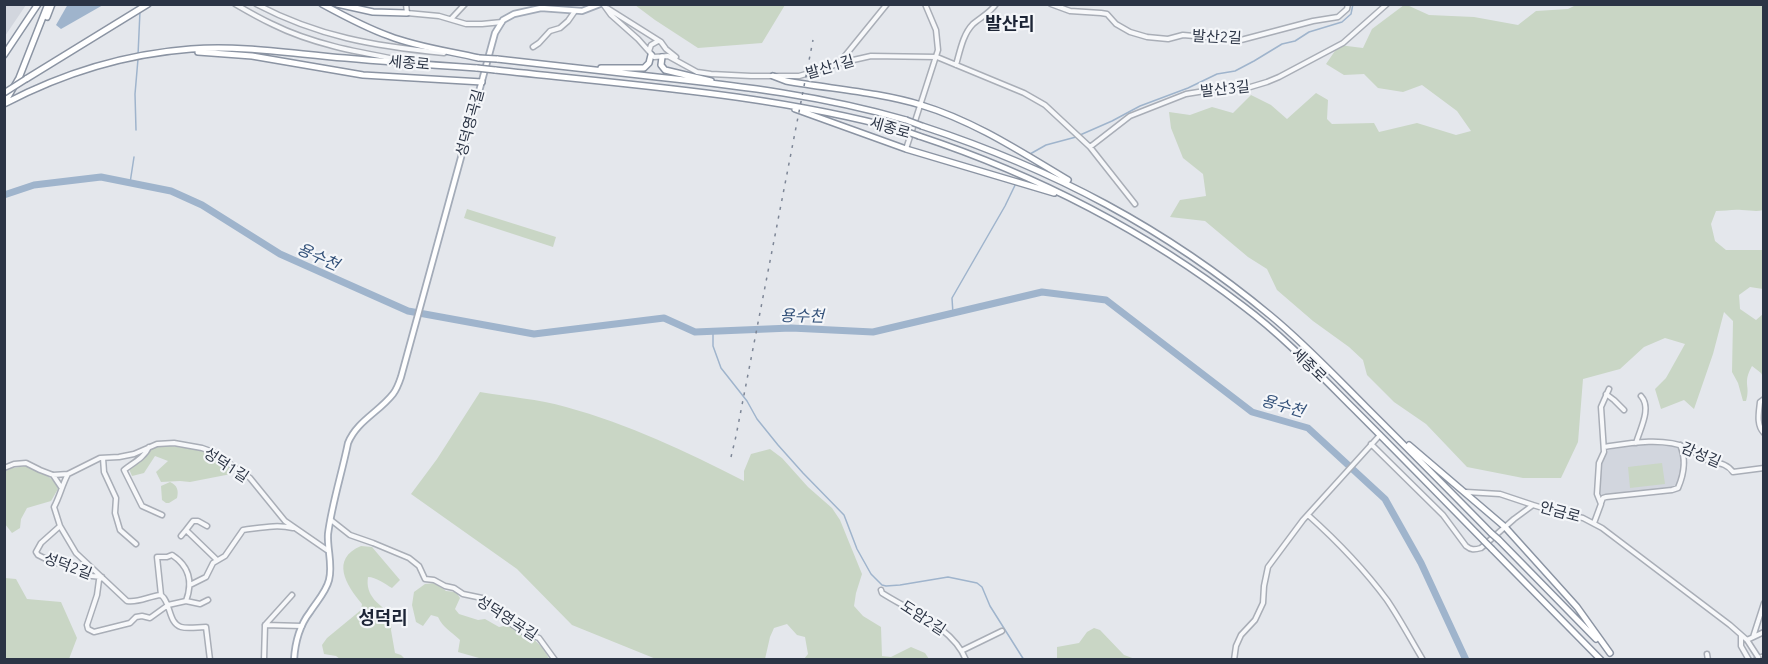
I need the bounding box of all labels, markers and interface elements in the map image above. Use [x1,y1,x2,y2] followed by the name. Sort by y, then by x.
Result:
[985,13,1035,35] district label: 발산리
[1192,27,1242,47] street label: 발산2길
[804,51,856,83] street label: 발산1길
[388,52,430,74] street label: 세종로
[1199,77,1251,101] street label: 발산3길
[452,87,488,159] street label: 성덕영곡길
[868,114,912,142] street label: 세종로
[294,239,342,275] water label: 용수천
[780,306,824,326] water label: 용수천
[1288,344,1330,386] street label: 세종로
[1259,391,1307,421] water label: 용수천
[1678,439,1724,471] street label: 감성길
[200,444,252,486] street label: 성덕1길
[1538,498,1582,526] street label: 안금로
[41,549,95,583] street label: 성덕2길
[473,592,541,644] street label: 성덕영곡길
[897,597,949,639] street label: 도암2길
[358,607,408,629] district label: 성덕리

